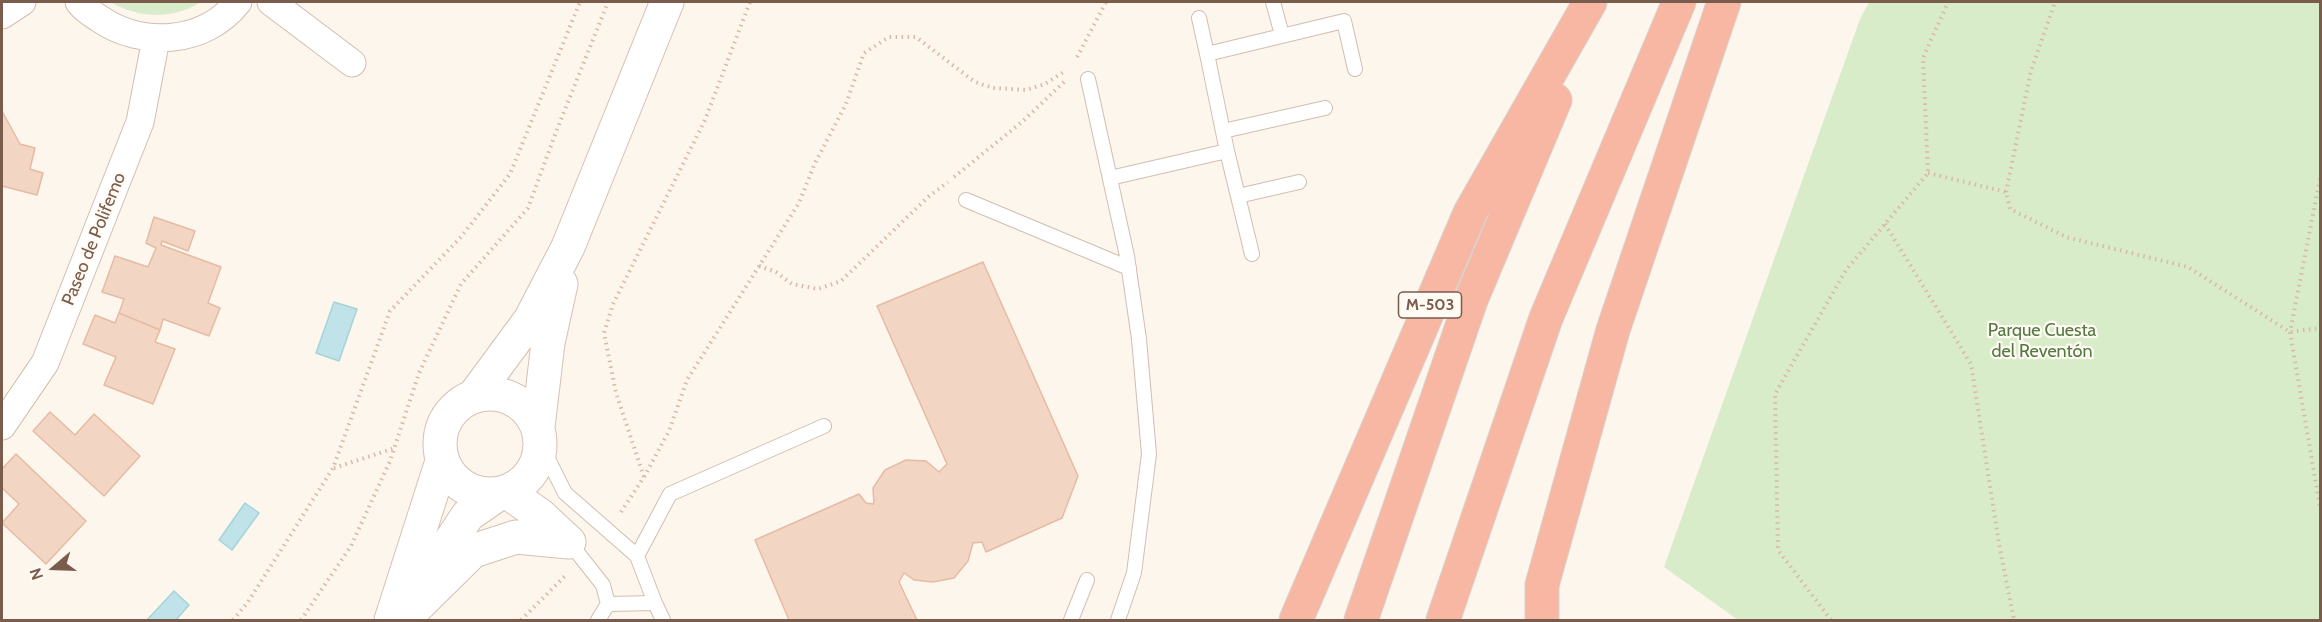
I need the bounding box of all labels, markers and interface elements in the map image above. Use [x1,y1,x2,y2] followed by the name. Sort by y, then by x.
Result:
[58,169,130,309] street label: Paseo de Polifemo
[1398,292,1462,318] road number: M-503
[1988,320,2096,362] park label: Parque Cuesta del Reventón
[24,538,84,598] north arrow
[26,566,47,582] text: N

